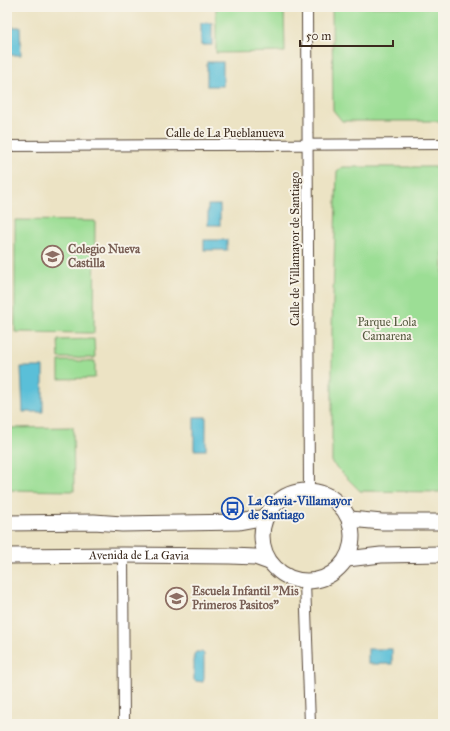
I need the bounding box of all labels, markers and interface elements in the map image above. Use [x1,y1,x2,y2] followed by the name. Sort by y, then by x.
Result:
[300,22,393,48] scale bar
[306,29,331,43] text: 50 m
[166,126,285,140] street label: Calle de La Pueblanueva
[288,172,303,326] street label: Calle de Villamayor de Santiago
[68,242,141,270] place label: Colegio Nueva Castilla
[40,243,66,269] school or university icon: Colegio Nueva Castilla
[357,315,418,343] park label: Parque Lola Camarena
[248,494,352,523] place label: La Gavia-Villamayor de Santiago
[220,495,246,521] bus stop icon: La Gavia-Villamayor de Santiago
[88,548,190,563] street label: Avenida de La Gavia
[192,584,299,612] place label: Escuela Infantil "Mis Primeros Pasitos"
[163,585,189,611] school or university icon: Escuela Infantil "Mis Primeros Pasitos"

